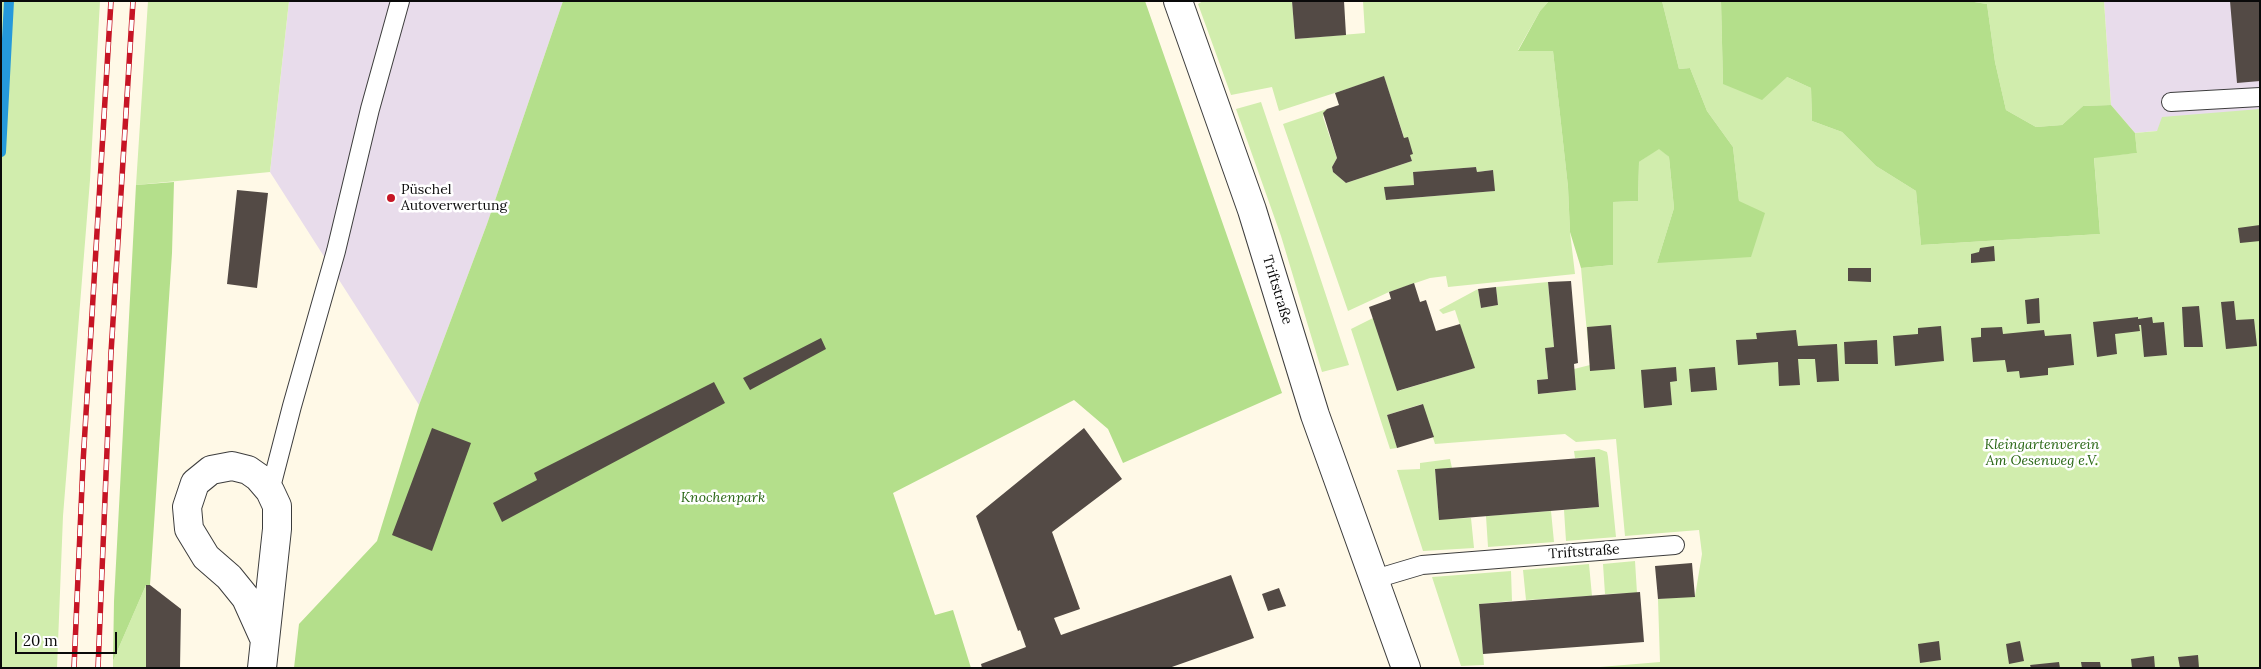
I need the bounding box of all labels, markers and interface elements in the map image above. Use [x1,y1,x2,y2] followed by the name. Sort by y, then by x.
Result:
[401,182,507,214] place label: Püschel Autoverwertung
[385,192,397,204] marker: Püschel Autoverwertung
[1259,253,1295,327] street label: Triftstraße
[1985,437,2099,470] park label: Kleingartenverein Am Oesenweg e.V.
[681,490,765,506] park label: Knochenpark
[1548,541,1620,563] street label: Triftstraße
[18,622,120,654] scale bar
[23,631,58,650] text: 20 m

